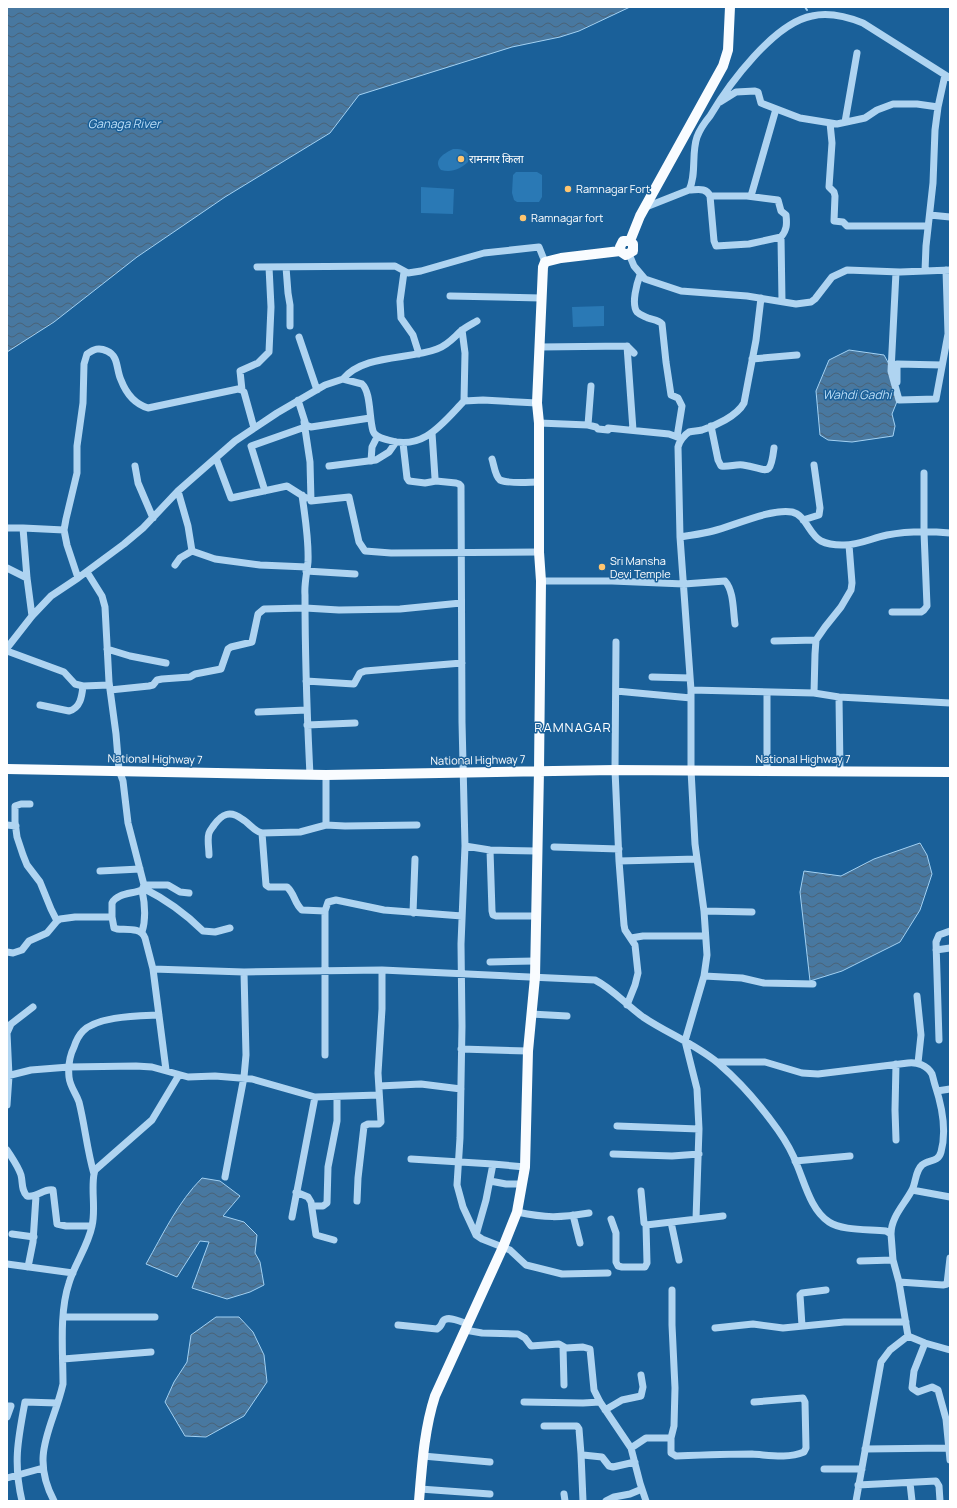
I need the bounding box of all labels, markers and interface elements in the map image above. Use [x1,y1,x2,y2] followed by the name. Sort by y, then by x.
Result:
[88,115,162,132] water label: Ganaga River
[469,151,524,166] place label: रामनगर किला
[456,154,466,164] marker: रामनगर किला
[576,181,650,196] place label: Ramnagar Fort
[563,184,573,194] marker: Ramnagar Fort
[531,210,603,225] place label: Ramnagar fort
[518,213,528,223] marker: Ramnagar fort
[823,386,894,403] water label: Wahdi Gadhi
[610,553,671,581] place label: Sri Mansha Devi Temple
[597,562,607,572] marker: Sri Mansha Devi Temple
[534,718,612,736] district label: RAMNAGAR
[107,750,203,767] street label: National Highway 7
[430,751,526,768] street label: National Highway 7
[755,751,851,766] street label: National Highway 7

